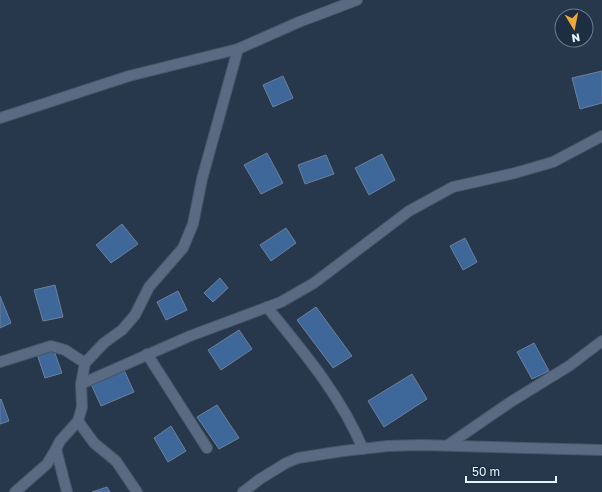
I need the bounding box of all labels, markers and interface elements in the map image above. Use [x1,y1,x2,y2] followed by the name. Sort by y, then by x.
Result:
[554,8,594,48] north arrow
[571,31,581,45] text: N
[466,458,556,484] scale bar
[472,464,500,479] text: 50 m

